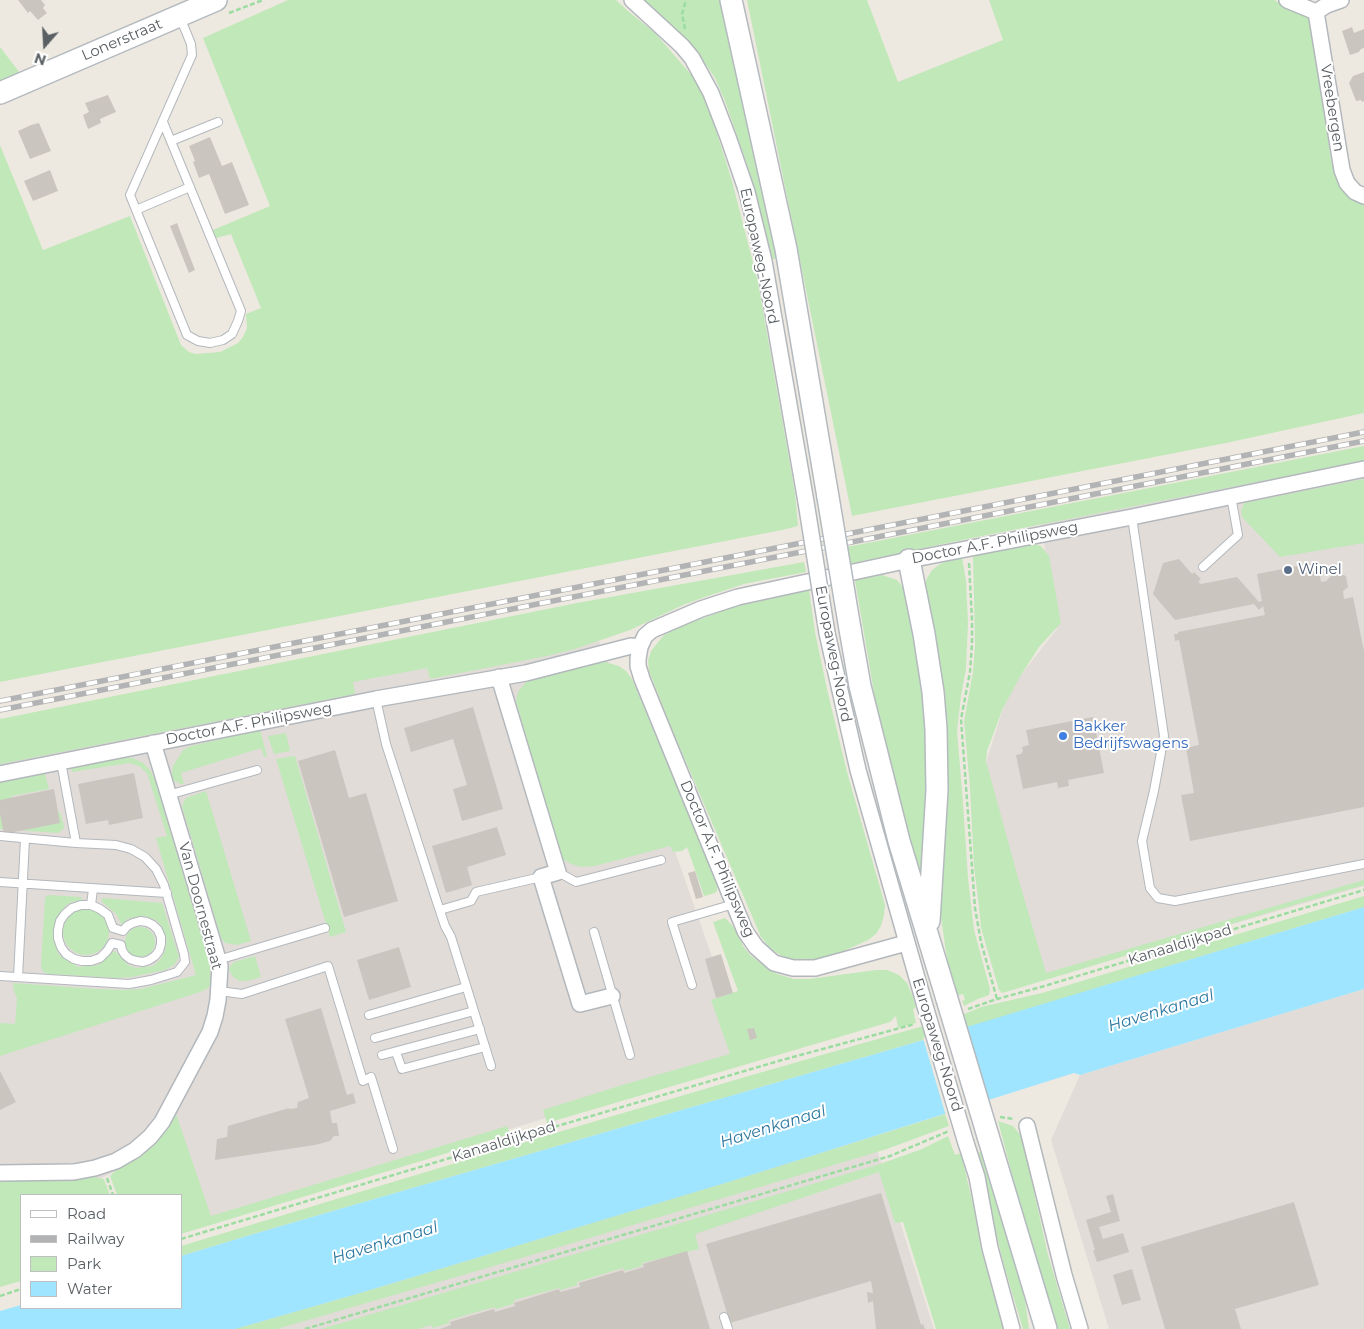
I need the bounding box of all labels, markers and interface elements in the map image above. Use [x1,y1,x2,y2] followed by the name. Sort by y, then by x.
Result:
[79,15,165,65] street label: Lonerstraat
[20,20,70,70] north arrow
[32,49,48,70] text: N
[1316,63,1348,153] street label: Vreebergen
[736,186,782,326] street label: Europaweg-Noord
[910,518,1080,568] street label: Doctor A.F. Philipsweg
[1298,561,1342,579] place label: Winel
[1282,564,1294,576] marker: Winel
[811,584,855,724] street label: Europaweg-Noord
[164,699,334,749] street label: Doctor A.F. Philipsweg
[1073,718,1188,753] place label: Bakker Bedrijfswagens
[1057,730,1069,742] marker: Bakker Bedrijfswagens
[676,778,758,940] street label: Doctor A.F. Philipsweg
[174,840,226,972] street label: Van Doornestraat
[1126,921,1234,969] street label: Kanaaldijkpad
[908,976,966,1114] street label: Europaweg-Noord
[1106,986,1216,1036] water label: Havenkanaal
[718,1102,828,1152] water label: Havenkanaal
[450,1118,558,1166] street label: Kanaaldijkpad
[20,1194,182,1309] legend
[67,1204,106,1223] text: Road
[330,1218,440,1268] water label: Havenkanaal
[67,1229,124,1248] text: Railway
[67,1254,101,1273] text: Park
[67,1279,113,1298] text: Water

